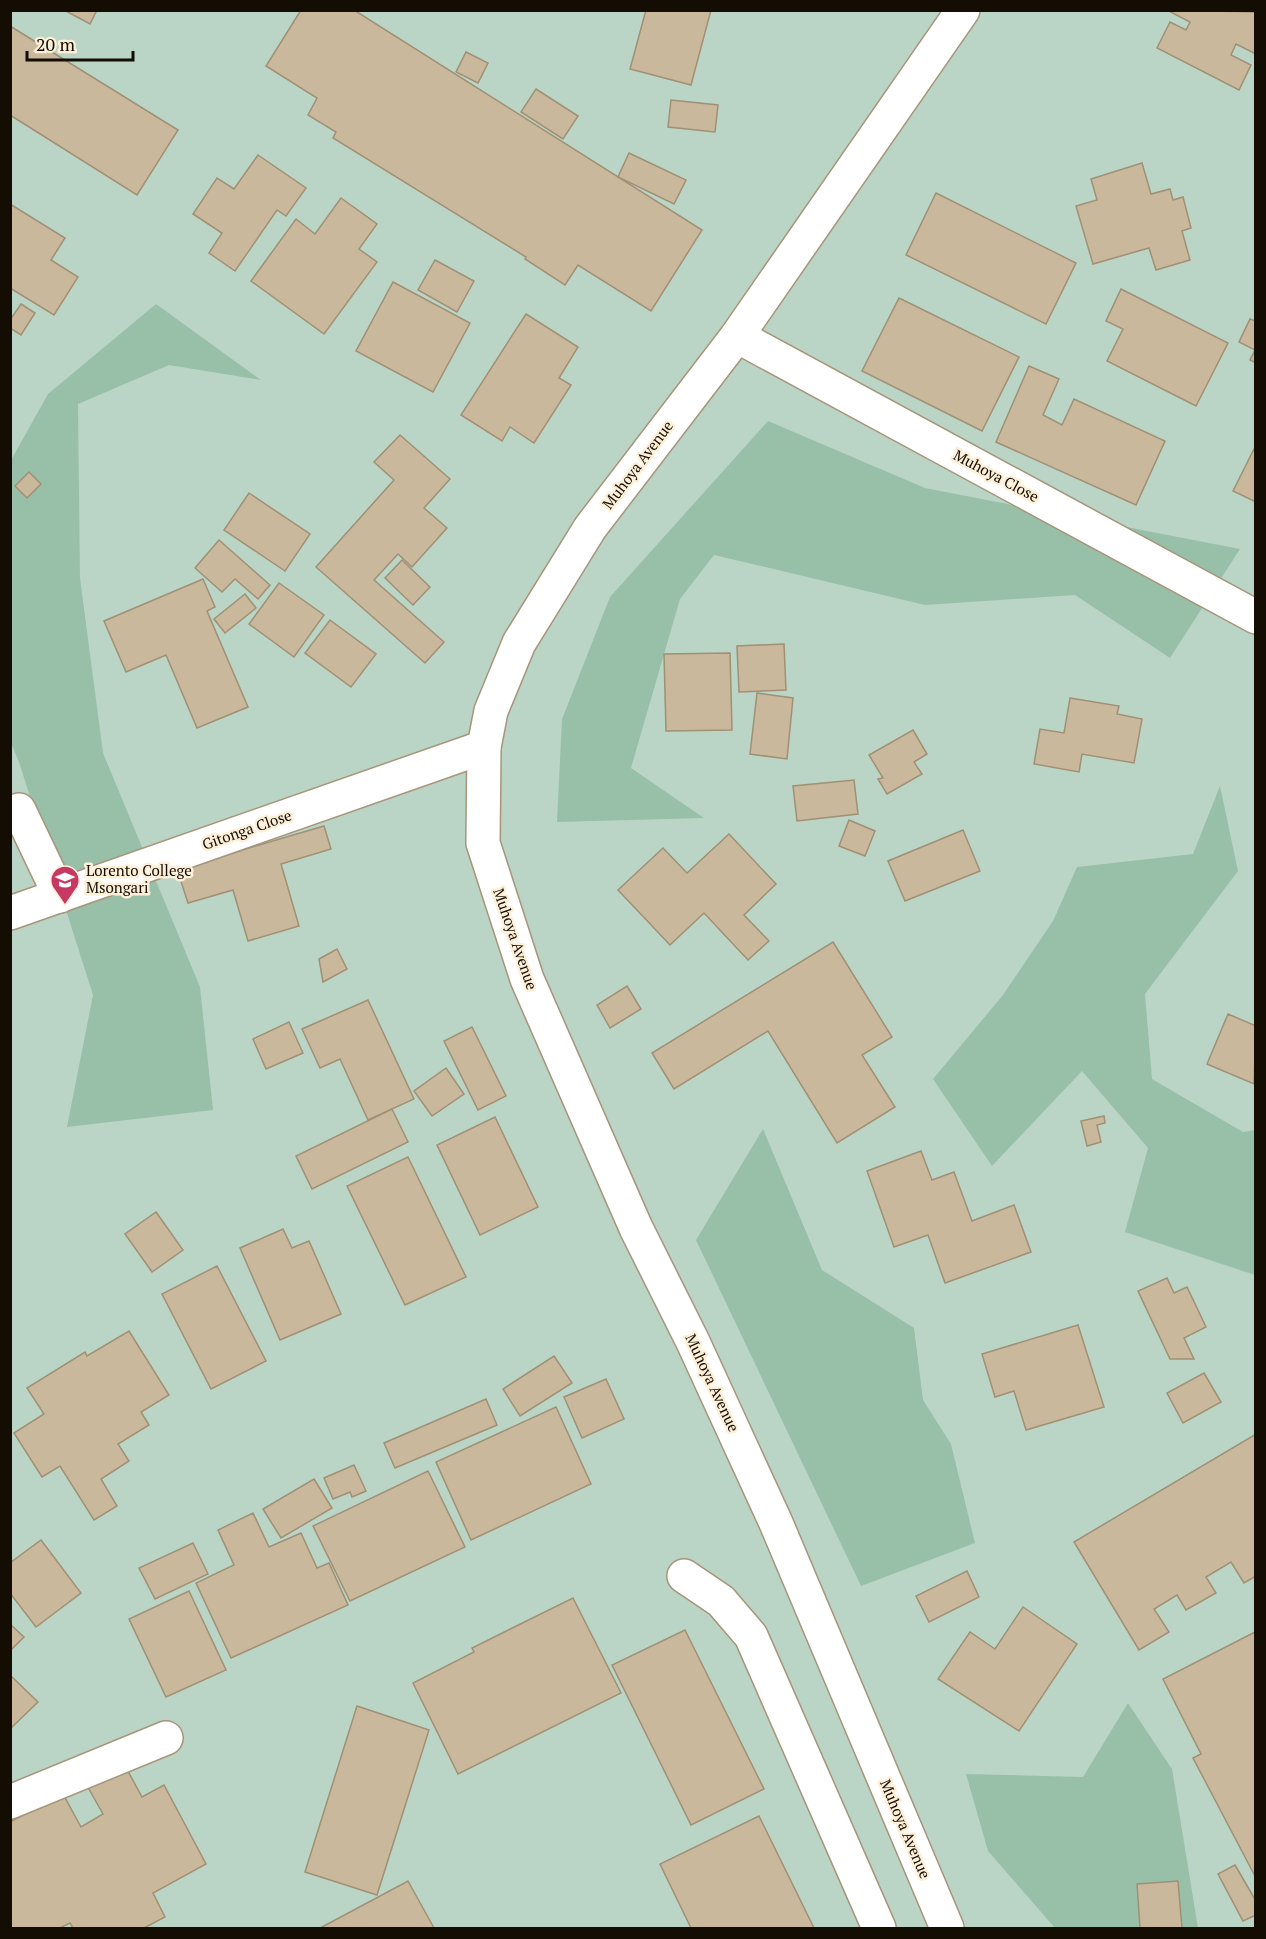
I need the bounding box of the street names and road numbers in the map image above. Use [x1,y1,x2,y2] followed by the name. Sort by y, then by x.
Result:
[597,416,677,513] street label: Muhoya Avenue
[950,444,1043,506] street label: Muhoya Close
[199,804,294,854] street label: Gitonga Close
[489,885,543,992] street label: Muhoya Avenue
[681,1330,744,1435] street label: Muhoya Avenue
[876,1776,936,1881] street label: Muhoya Avenue

